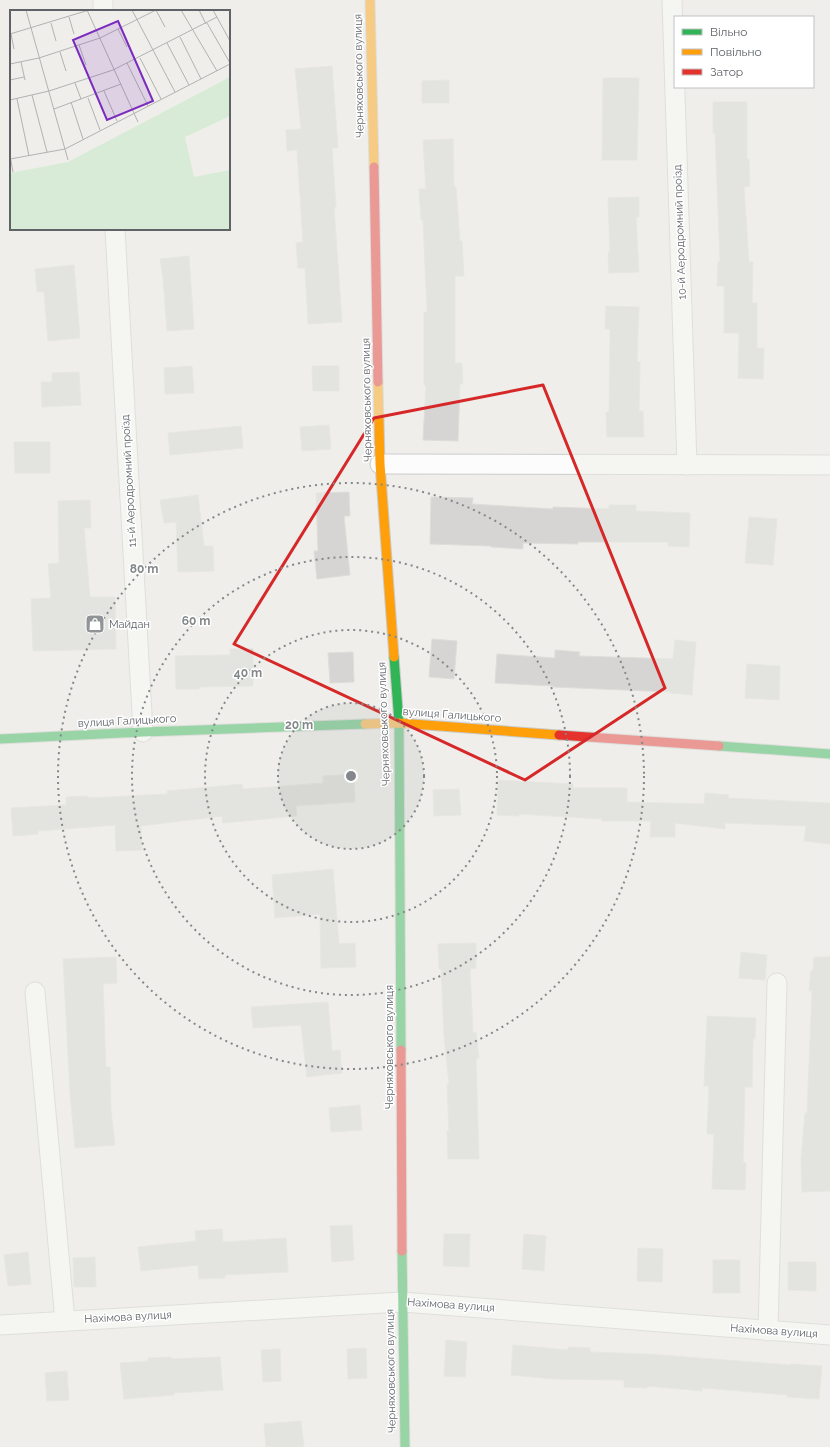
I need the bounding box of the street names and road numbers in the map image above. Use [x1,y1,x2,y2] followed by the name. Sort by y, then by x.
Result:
[351,14,367,138] street label: Черняховського вулиця
[671,164,689,300] street label: 10-й Аеродромний проїзд
[359,338,375,462] street label: Черняховського вулиця
[119,414,139,548] street label: 11-й Аеродромний проїзд
[375,662,393,786] street label: Черняховського вулиця
[402,705,502,725] street label: вулиця Галицького
[77,712,177,730] street label: вулиця Галицького
[383,985,396,1109] street label: Черняховського вулиця
[407,1295,495,1315] street label: Нахімова вулиця
[84,1308,172,1326] street label: Нахімова вулиця
[383,1309,399,1433] street label: Черняховського вулиця
[730,1321,818,1341] street label: Нахімова вулиця

